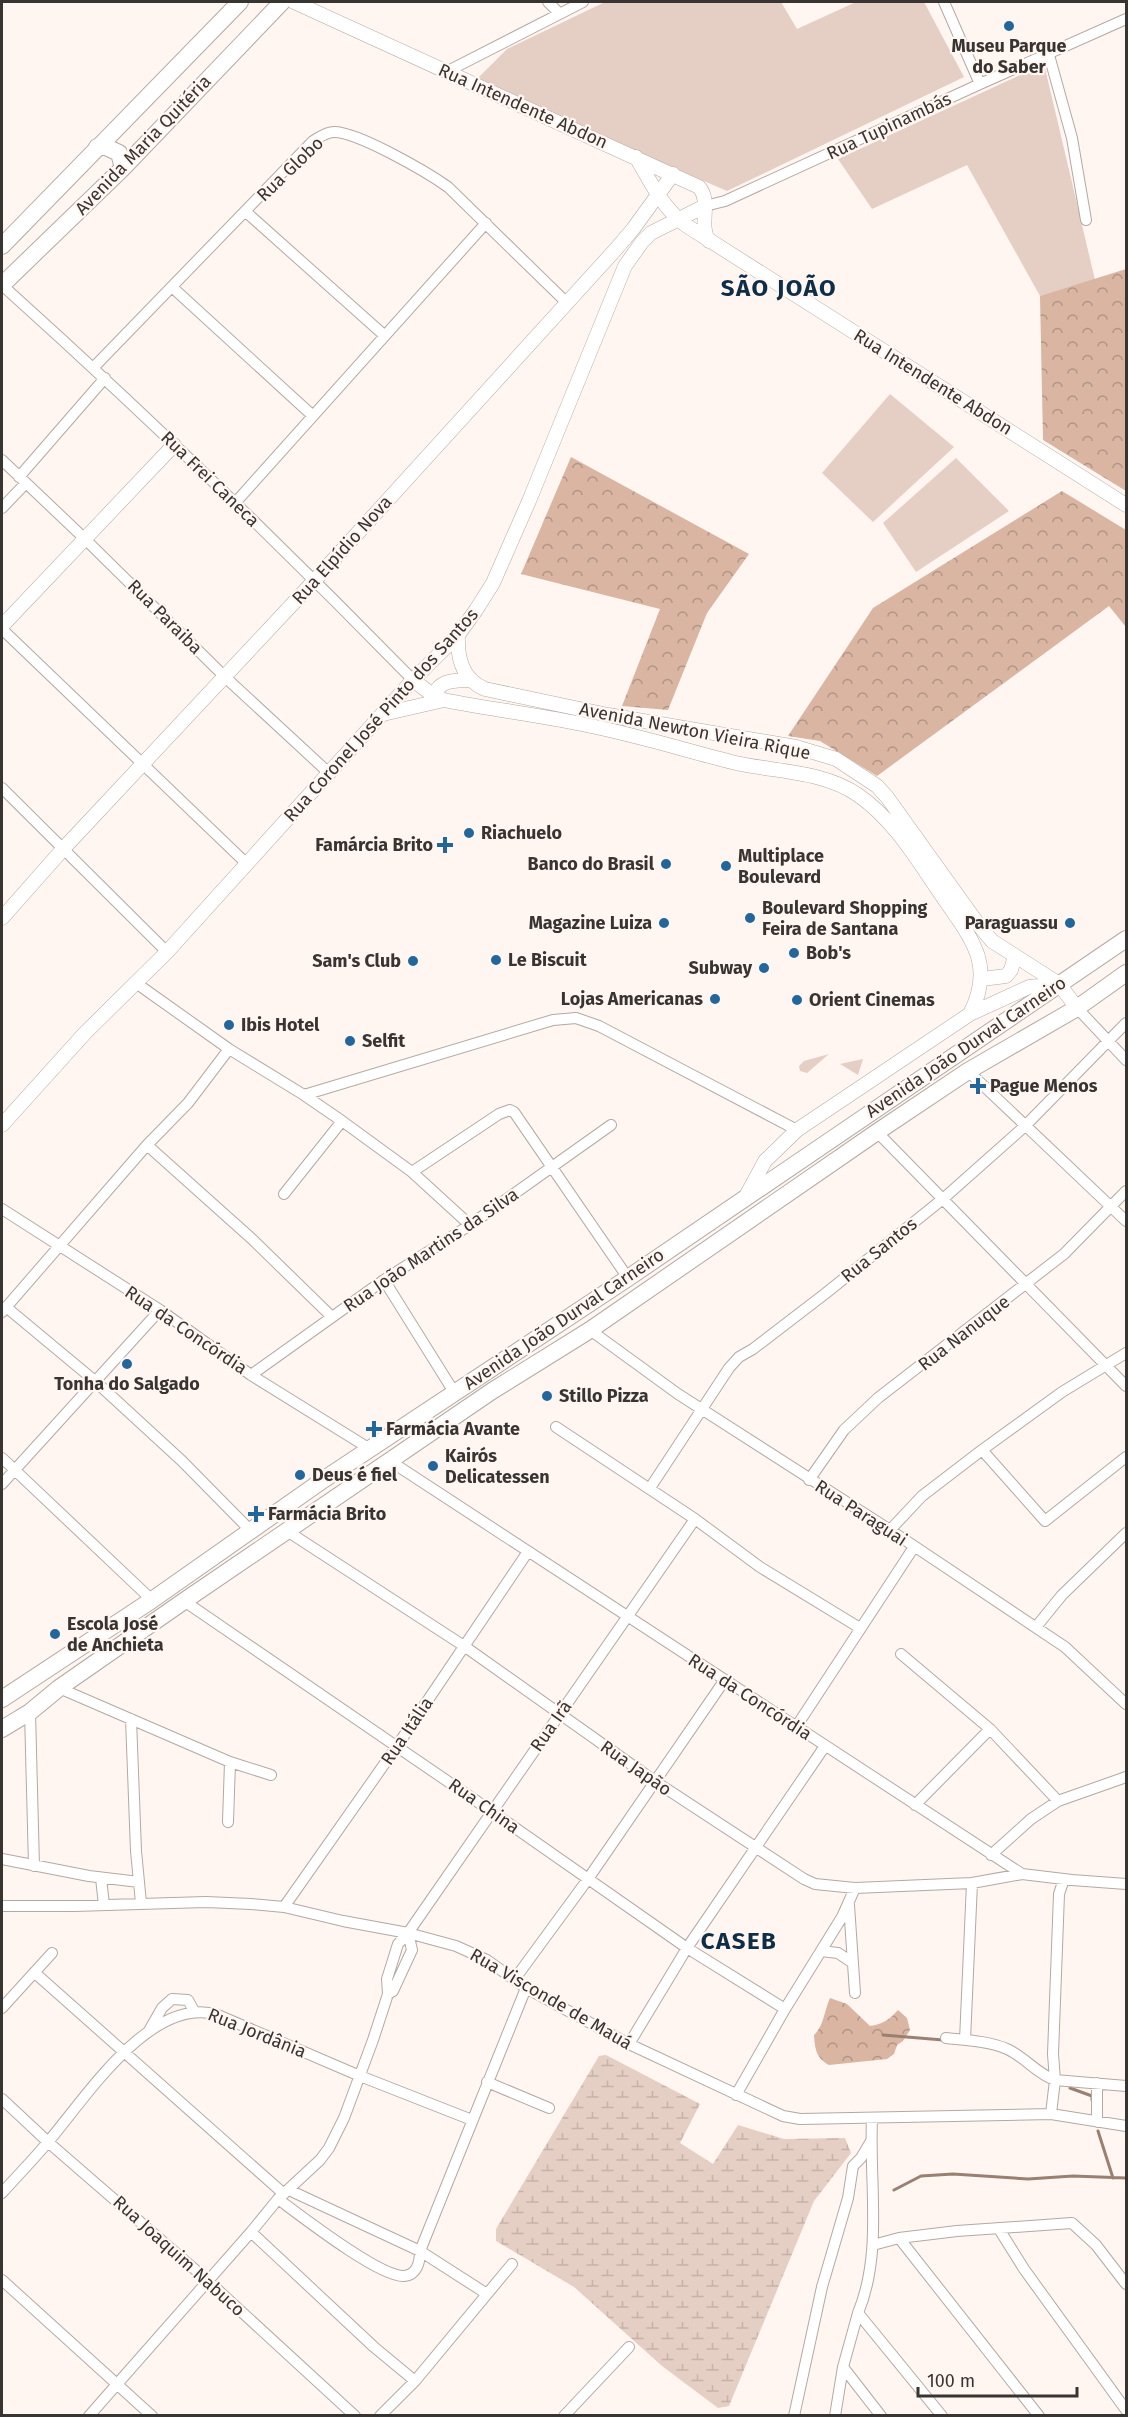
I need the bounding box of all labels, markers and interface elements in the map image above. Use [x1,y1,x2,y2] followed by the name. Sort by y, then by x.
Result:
[1002,19,1016,33] marker: Museu Parque do Saber
[951,35,1067,78] place label: Museu Parque do Saber
[435,59,611,153] street label: Rua Intendente Abdon
[70,70,216,220] street label: Avenida Maria Quitéria
[823,87,955,165] street label: Rua Tupinambás
[252,132,328,206] street label: Rua Globo
[721,274,837,302] district label: SÃO JOÃO
[850,324,1016,440] street label: Rua Intendente Abdon
[156,426,264,532] street label: Rua Frei Caneca
[287,491,397,609] street label: Rua Elpídio Nova
[123,575,207,659] street label: Rua Paraiba
[279,604,483,826] street label: Rua Coronel José Pinto dos Santos
[578,698,812,764] street label: Avenida Newton Vieira Rique
[481,822,562,844] place label: Riachuelo
[462,826,476,840] marker: Riachuelo
[315,834,433,856] place label: Famárcia Brito
[438,838,452,852] marker: Famárcia Brito
[738,845,824,888] place label: Multiplace Boulevard
[528,853,655,875] place label: Banco do Brasil
[659,857,673,871] marker: Banco do Brasil
[719,859,733,873] marker: Multiplace Boulevard
[762,897,928,940] place label: Boulevard Shopping Feira de Santana
[743,911,757,925] marker: Boulevard Shopping Feira de Santana
[529,912,652,934] place label: Magazine Luiza
[965,912,1058,934] place label: Paraguassu
[657,916,671,930] marker: Magazine Luiza
[1063,916,1077,930] marker: Paraguassu
[806,942,851,964] place label: Bob's
[787,946,801,960] marker: Bob's
[508,949,588,971] place label: Le Biscuit
[312,950,401,972] place label: Sam's Club
[489,953,503,967] marker: Le Biscuit
[406,954,420,968] marker: Sam's Club
[689,957,753,979] place label: Subway
[757,961,771,975] marker: Subway
[862,972,1070,1122] street label: Avenida João Durval Carneiro
[561,988,703,1010] place label: Lojas Americanas
[809,989,935,1011] place label: Orient Cinemas
[708,992,722,1006] marker: Lojas Americanas
[790,993,804,1007] marker: Orient Cinemas
[241,1014,320,1036] place label: Ibis Hotel
[222,1018,236,1032] marker: Ibis Hotel
[362,1030,406,1052] place label: Selfit
[343,1034,357,1048] marker: Selfit
[990,1075,1098,1097] place label: Pague Menos
[971,1079,985,1093] marker: Pague Menos
[339,1183,523,1317] street label: Rua João Martins da Silva
[837,1213,921,1287] street label: Rua Santos
[460,1244,668,1394] street label: Avenida João Durval Carneiro
[121,1281,251,1379] street label: Rua da Concórdia
[914,1290,1014,1376] street label: Rua Nanuque
[120,1357,134,1371] marker: Tonha do Salgado
[54,1373,200,1395] place label: Tonha do Salgado
[559,1385,649,1407] place label: Stillo Pizza
[540,1389,554,1403] marker: Stillo Pizza
[386,1418,520,1440] place label: Farmácia Avante
[367,1422,381,1436] marker: Farmácia Avante
[445,1445,550,1488] place label: Kairós Delicatessen
[426,1459,440,1473] marker: Kairós Delicatessen
[312,1464,398,1486] place label: Deus é fiel
[293,1468,307,1482] marker: Deus é fiel
[811,1475,911,1551] street label: Rua Paraguai
[268,1503,386,1525] place label: Farmácia Brito
[249,1507,263,1521] marker: Farmácia Brito
[67,1613,164,1656] place label: Escola José de Anchieta
[48,1627,62,1641] marker: Escola José de Anchieta
[684,1649,816,1745] street label: Rua da Concórdia
[376,1693,438,1769] street label: Rua Itália
[526,1696,576,1756] street label: Rua Irã
[596,1735,676,1801] street label: Rua Japão
[444,1774,524,1838] street label: Rua China
[701,1927,777,1955] district label: CASEB
[466,1944,636,2054] street label: Rua Visconde de Mauá
[205,2003,309,2063] street label: Rua Jordânia
[108,2191,250,2321] street label: Rua Joaquim Nabuco
[918,2360,1077,2398] scale bar
[927,2370,975,2392] text: 100 m

